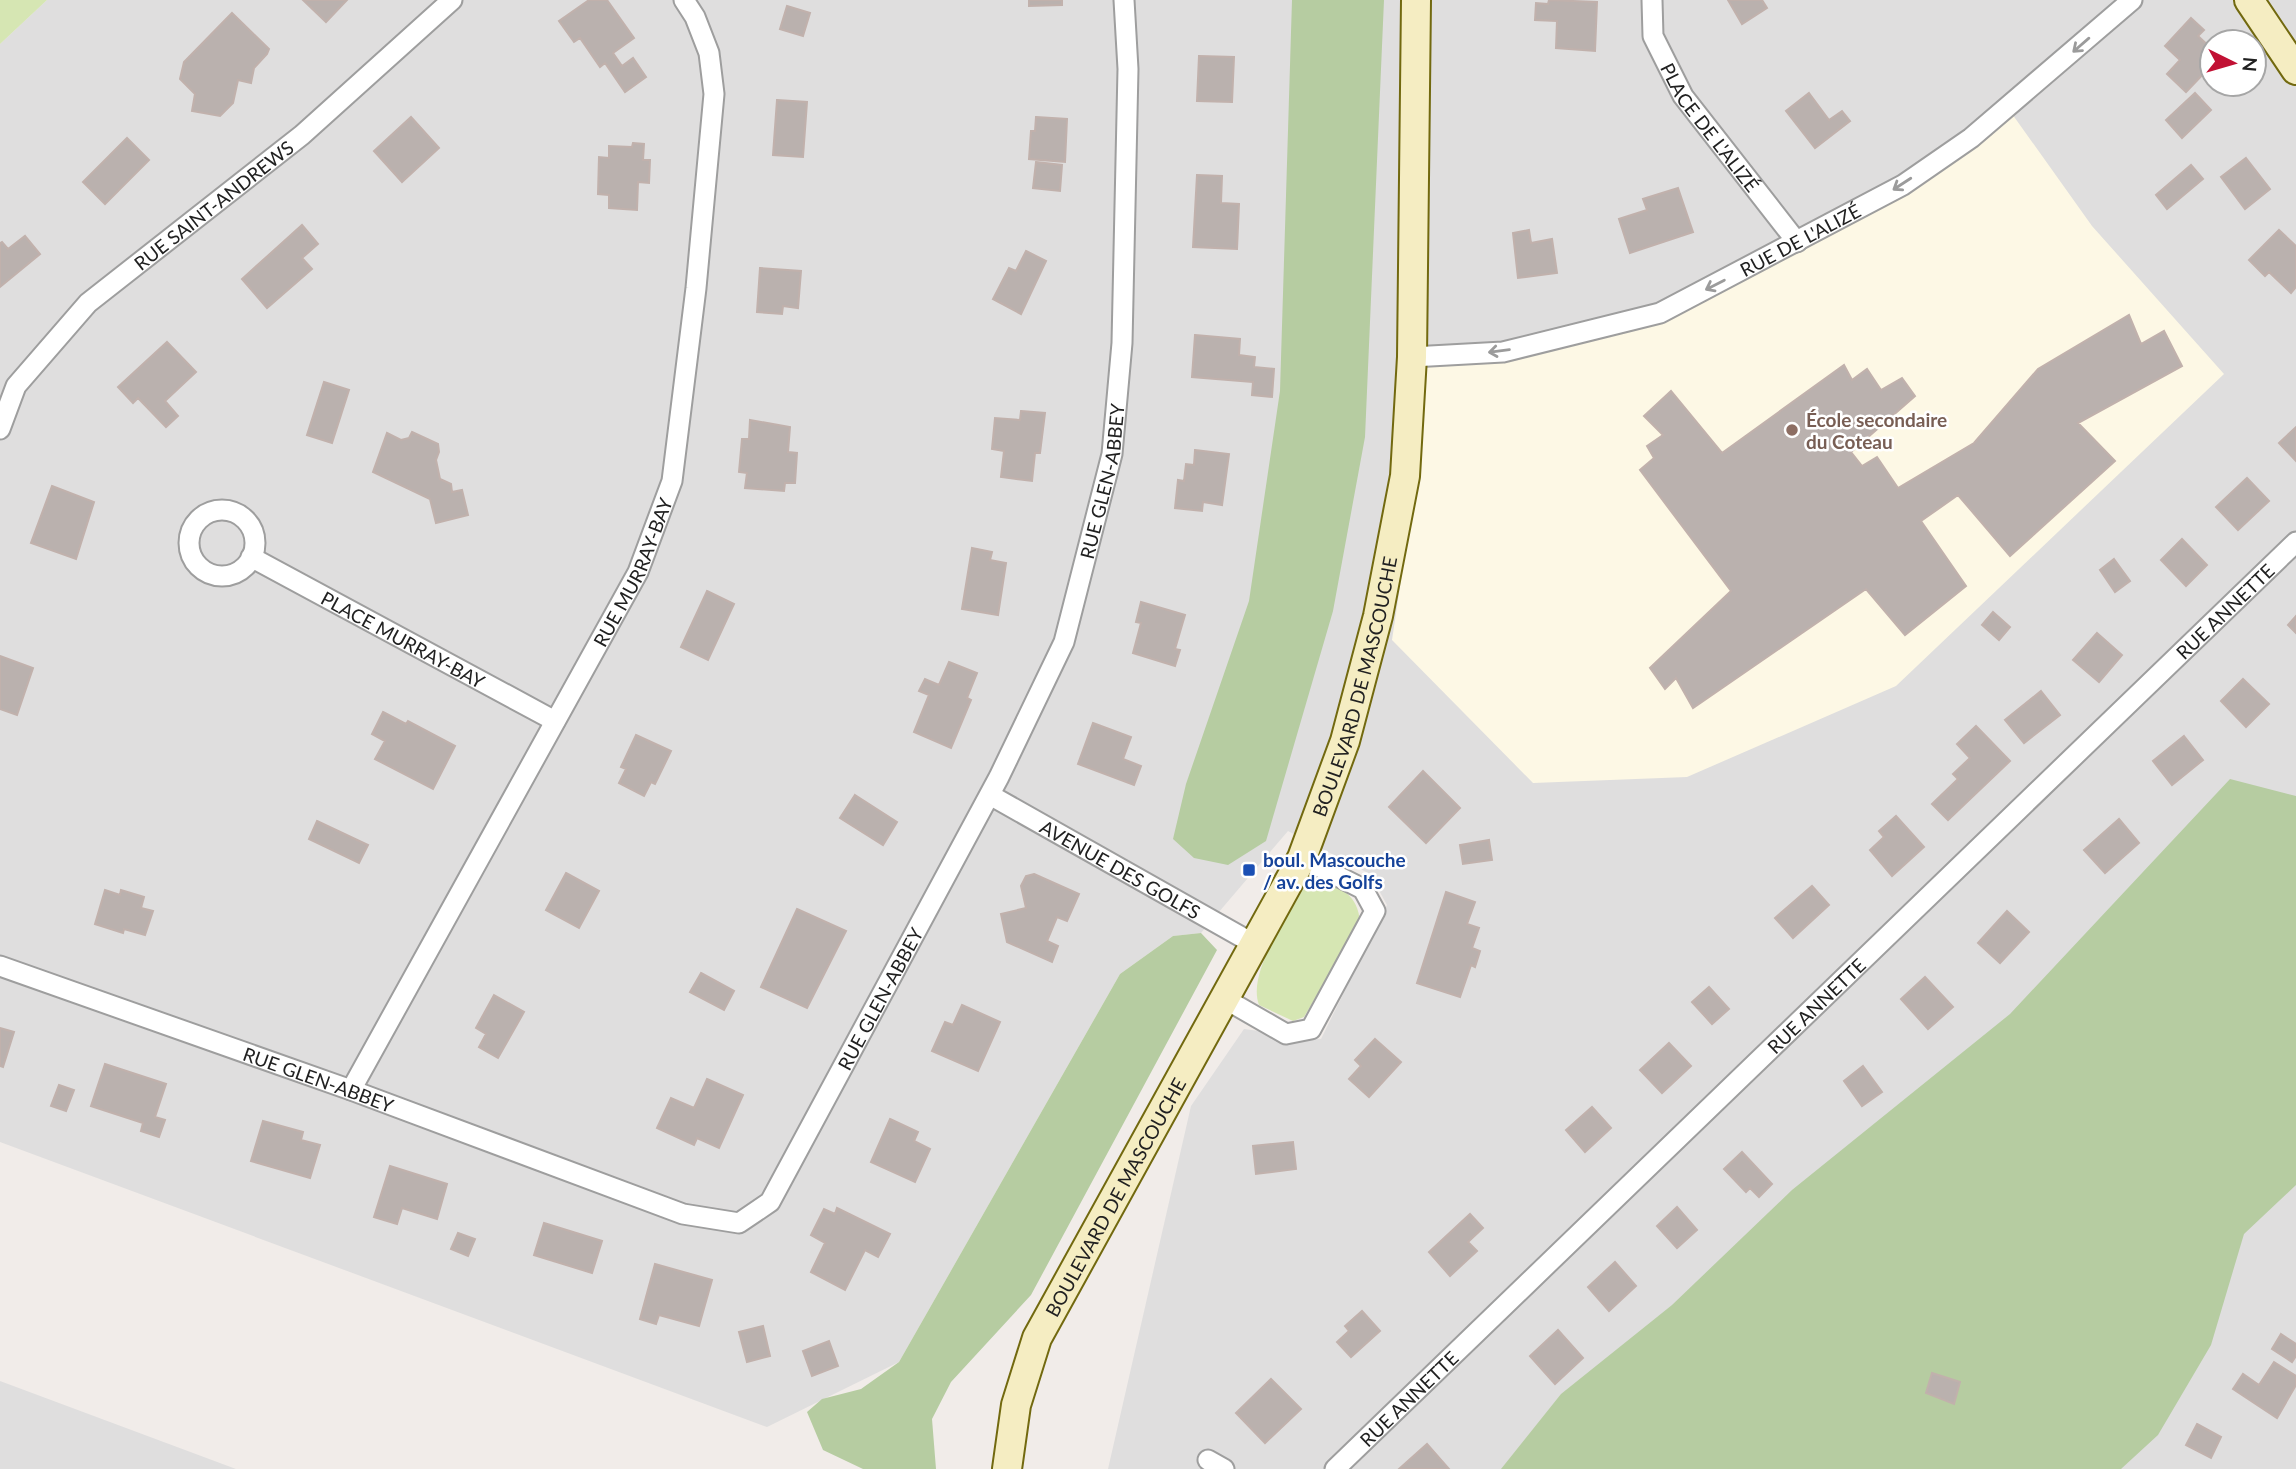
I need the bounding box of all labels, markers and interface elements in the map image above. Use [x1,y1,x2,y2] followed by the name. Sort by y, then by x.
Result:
[2198,28,2268,98] north arrow
[2072,37,2090,53] one-way arrow
[2238,56,2263,73] text: N
[1657,59,1765,196] street label: PLACE DE L'ALIZÉ
[129,135,298,274] street label: RUE SAINT-ANDREWS
[1892,178,1912,192] one-way arrow
[1736,198,1864,281] street label: RUE DE L'ALIZÉ
[1705,279,1726,292] one-way arrow
[1488,345,1511,358] one-way arrow
[1074,402,1128,561] street label: RUE GLEN-ABBEY
[1806,408,1947,453] place label: École secondaire du Coteau
[1784,422,1800,438] marker: École secondaire du Coteau
[588,494,676,650] street label: RUE MURRAY-BAY
[1307,554,1401,819] street label: BOULEVARD DE MASCOUCHE
[2171,558,2278,663] street label: RUE ANNETTE
[318,586,489,693] street label: PLACE MURRAY-BAY
[1036,814,1205,923] street label: AVENUE DES GOLFS
[1263,848,1406,893] place label: boul. Mascouche / av. des Golfs
[1241,862,1257,878] marker: boul. Mascouche / av. des Golfs
[832,923,927,1074] street label: RUE GLEN-ABBEY
[1762,953,1870,1058] street label: RUE ANNETTE
[240,1041,397,1117] street label: RUE GLEN-ABBEY
[1040,1074,1190,1320] street label: BOULEVARD DE MASCOUCHE
[1355,1346,1462,1451] street label: RUE ANNETTE

